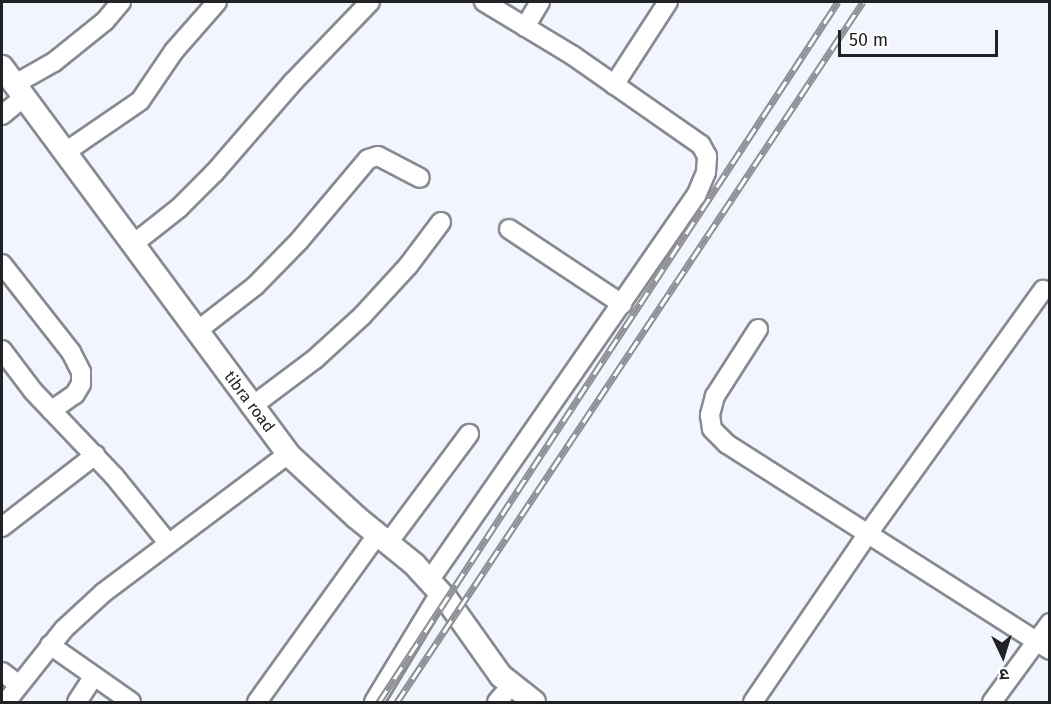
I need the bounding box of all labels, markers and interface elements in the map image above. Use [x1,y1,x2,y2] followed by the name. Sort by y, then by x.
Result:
[841,18,1002,56] scale bar
[849,29,888,51] text: 50 m
[220,368,278,436] street label: tibra road
[973,626,1033,686] north arrow
[999,665,1010,684] text: उ

